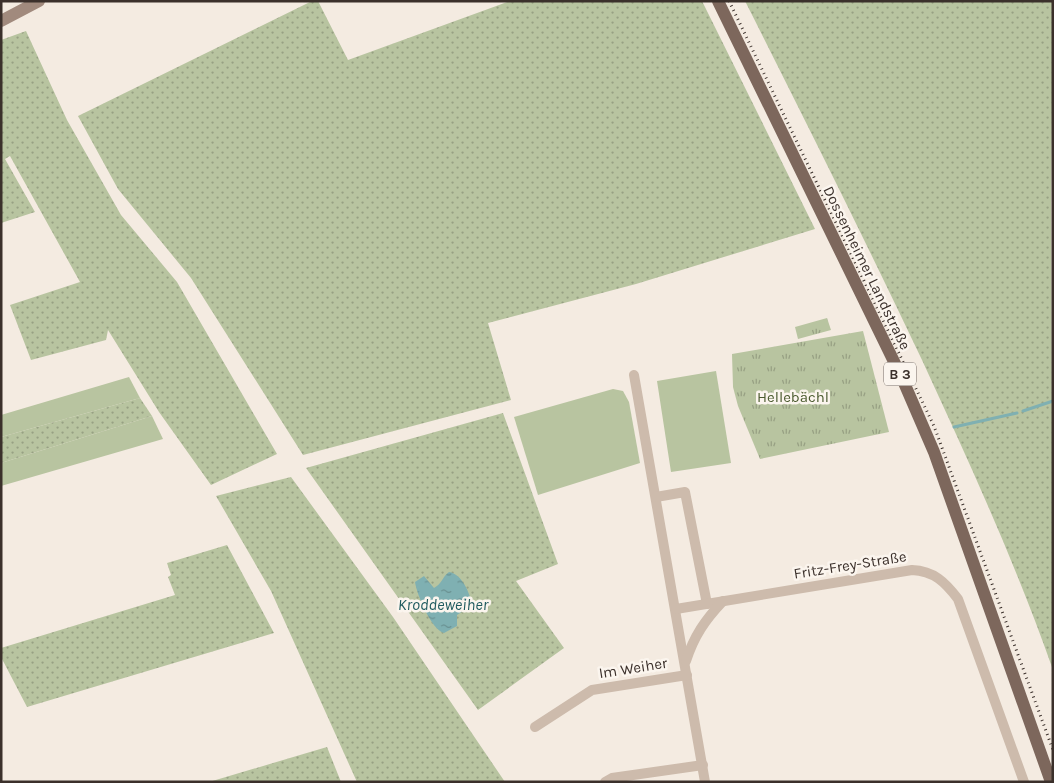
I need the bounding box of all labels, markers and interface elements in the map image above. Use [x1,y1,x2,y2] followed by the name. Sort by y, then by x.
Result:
[819,183,915,353] street label: Dossenheimer Landstraße
[884,362,916,386] road number: B 3
[757,388,829,406] park label: Hellebächl
[792,547,908,583] street label: Fritz-Frey-Straße
[398,595,489,614] water label: Kroddeweiher
[597,654,669,682] street label: Im Weiher

